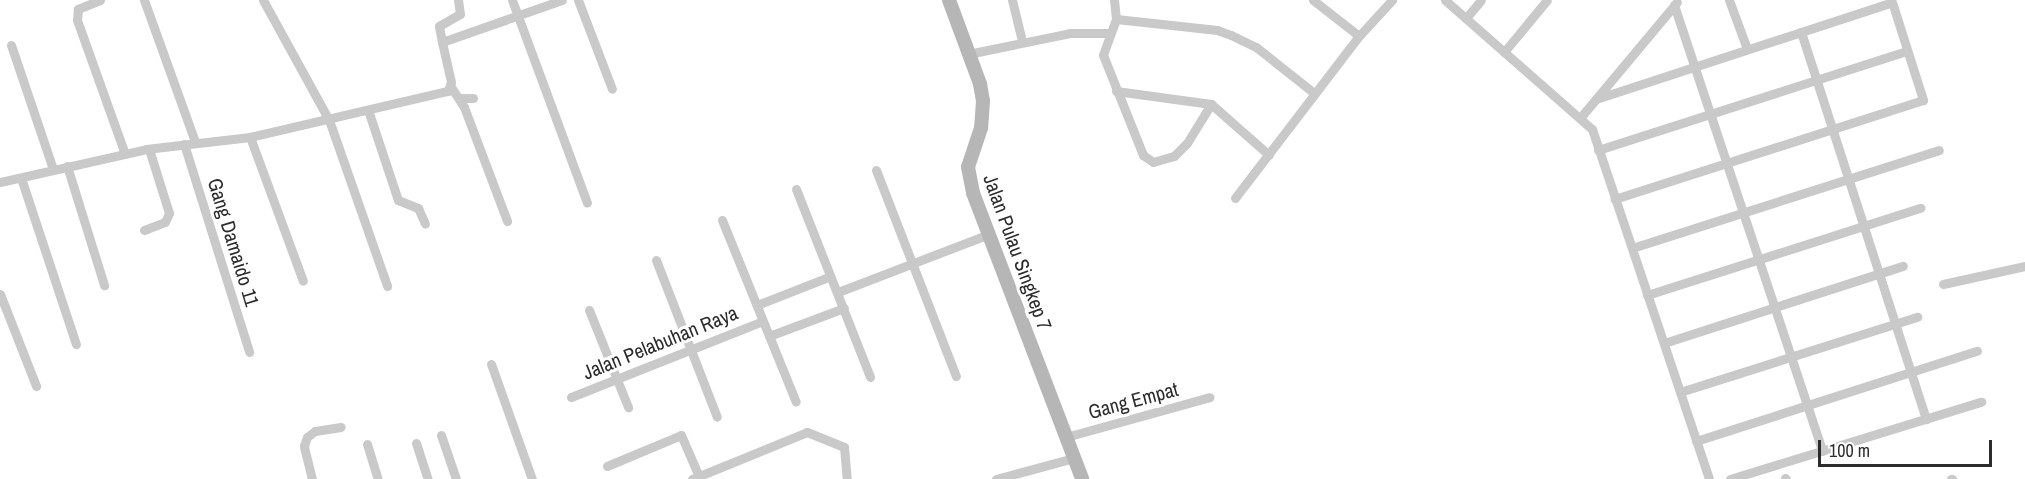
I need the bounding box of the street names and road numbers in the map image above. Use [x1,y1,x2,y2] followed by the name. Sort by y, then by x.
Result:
[979,171,1057,333] street label: Jalan Pulau Singkep 7
[203,175,265,309] street label: Gang Damaido 11
[579,300,741,384] street label: Jalan Pelabuhan Raya
[1085,376,1181,424] street label: Gang Empat

